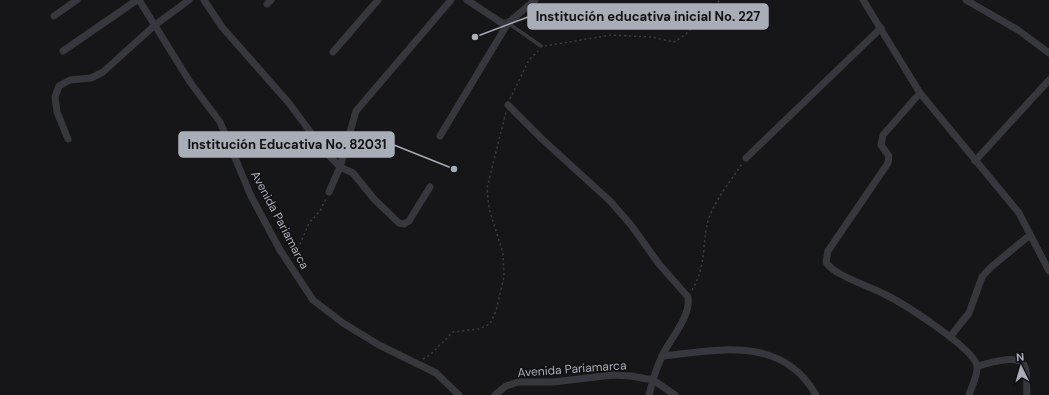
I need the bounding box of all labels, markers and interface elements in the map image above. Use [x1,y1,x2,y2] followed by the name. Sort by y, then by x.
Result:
[528,4,768,29] callout: Institución educativa inicial No. 227
[536,8,760,25] text: Institución educativa inicial No. 227
[179,132,394,157] callout: Institución Educativa No. 82031
[188,136,386,153] text: Institución Educativa No. 82031
[247,168,313,272] street label: Avenida Pariamarca
[1001,347,1041,387] north arrow
[1016,350,1025,364] text: N
[517,357,627,381] street label: Avenida Pariamarca

